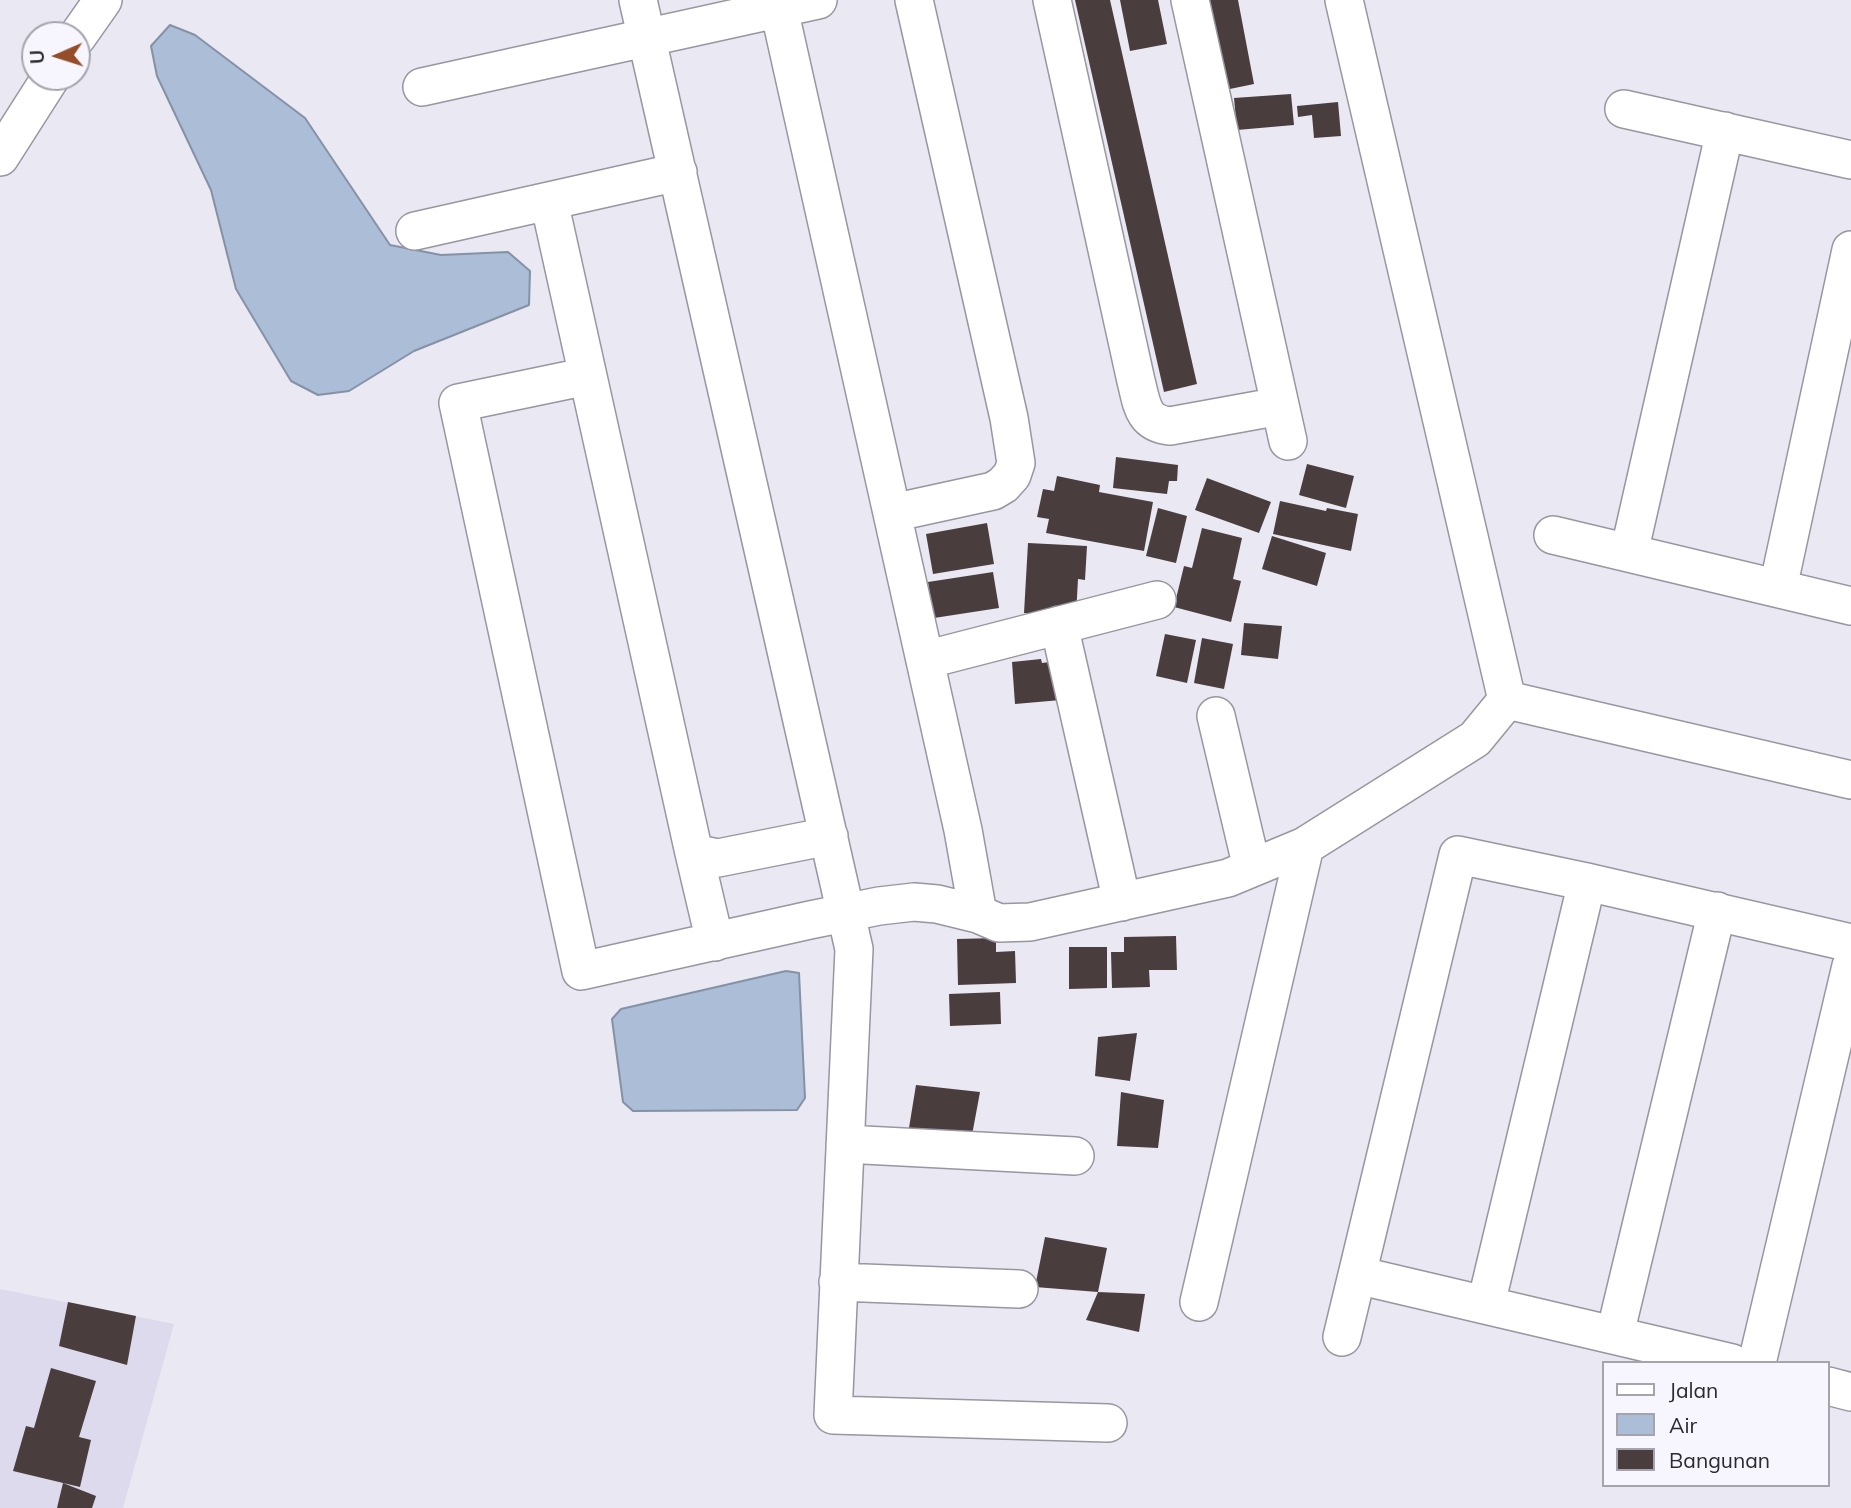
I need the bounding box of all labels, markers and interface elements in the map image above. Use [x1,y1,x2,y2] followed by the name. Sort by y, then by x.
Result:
[21,21,91,91] north arrow
[25,49,49,65] text: U
[1602,1361,1830,1487] legend
[1669,1377,1718,1403] text: Jalan
[1669,1412,1697,1438] text: Air
[1669,1447,1770,1473] text: Bangunan

